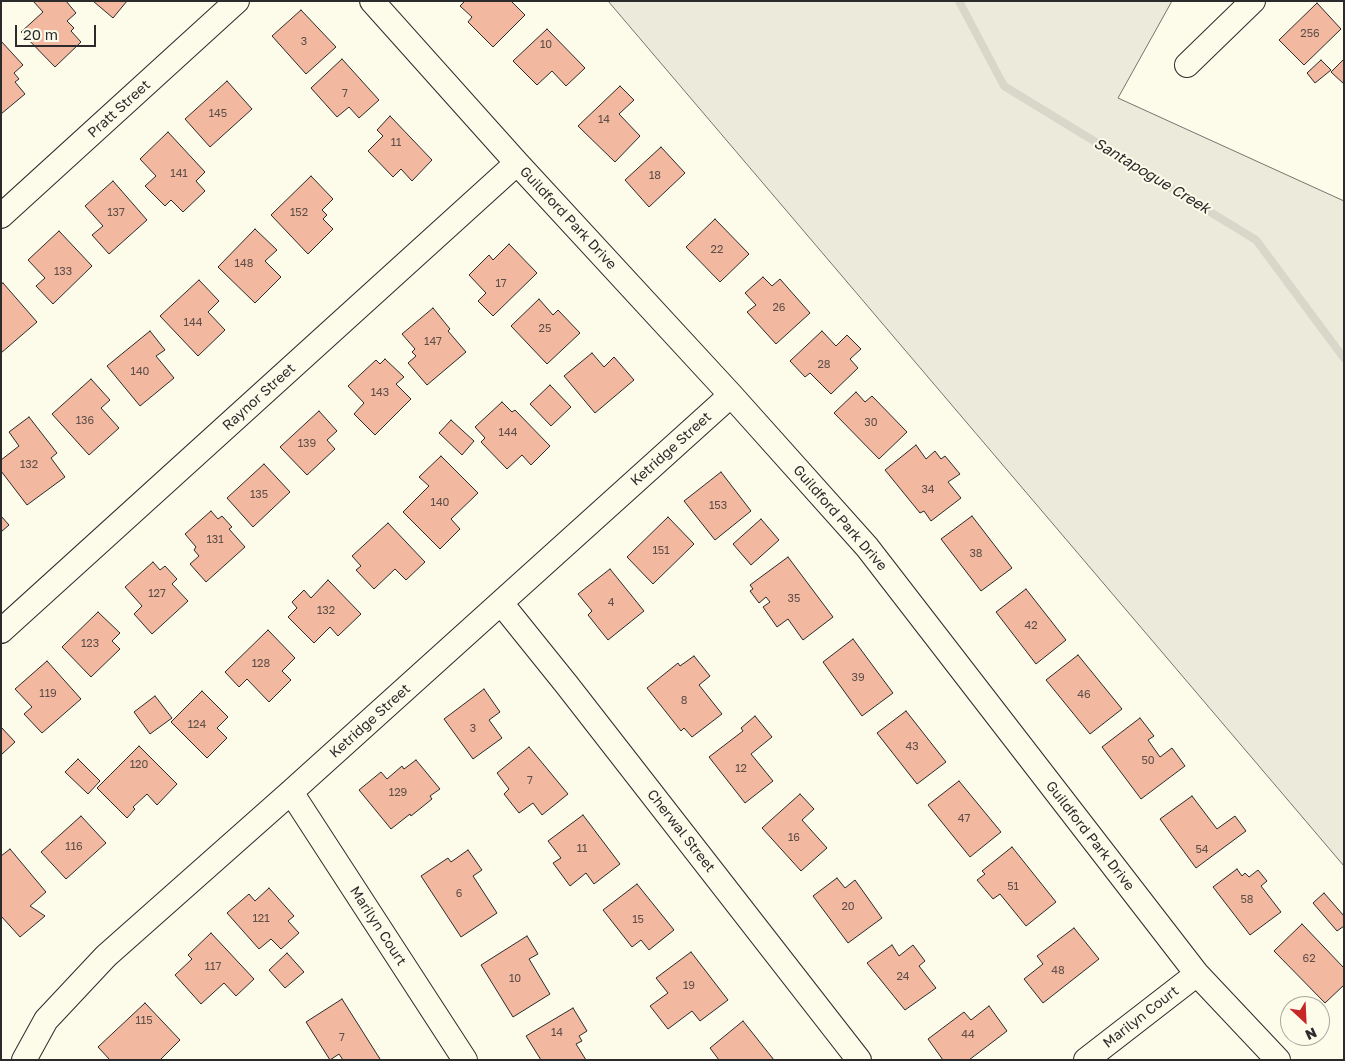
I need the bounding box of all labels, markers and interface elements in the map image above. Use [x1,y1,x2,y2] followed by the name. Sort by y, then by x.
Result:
[18,15,99,47] scale bar
[23,25,58,43] text: 20 m
[1300,27,1320,41] house number: 256
[301,35,307,49] house number: 3
[540,38,552,52] house number: 10
[84,77,154,141] street label: Pratt Street
[342,87,348,101] house number: 7
[209,107,227,121] house number: 145
[598,113,610,127] house number: 14
[1091,134,1213,218] water label: Santapogue Creek
[391,136,401,150] house number: 11
[516,163,620,273] street label: Guildford Park Drive
[170,167,188,181] house number: 141
[649,169,661,183] house number: 18
[107,206,125,220] house number: 137
[290,206,308,220] house number: 152
[711,243,723,257] house number: 22
[235,257,253,271] house number: 148
[54,265,72,279] house number: 133
[495,277,507,291] house number: 17
[772,301,786,315] house number: 26
[184,316,202,330] house number: 144
[539,322,551,336] house number: 25
[424,335,442,349] house number: 147
[817,358,831,372] house number: 28
[219,360,299,434] street label: Raynor Street
[131,365,149,379] house number: 140
[371,386,389,400] house number: 143
[627,408,715,490] street label: Ketridge Street
[76,414,94,428] house number: 136
[864,416,878,430] house number: 30
[499,426,517,440] house number: 144
[298,437,316,451] house number: 139
[20,458,38,472] house number: 132
[790,462,890,574] street label: Guildford Park Drive
[921,483,935,497] house number: 34
[250,488,268,502] house number: 135
[431,496,449,510] house number: 140
[709,499,727,513] house number: 153
[206,533,224,547] house number: 131
[652,544,670,558] house number: 151
[969,547,983,561] house number: 38
[148,587,166,601] house number: 127
[788,592,800,606] house number: 35
[608,596,614,610] house number: 4
[317,604,335,618] house number: 132
[1024,619,1038,633] house number: 42
[81,637,99,651] house number: 123
[252,657,270,671] house number: 128
[851,671,865,685] house number: 39
[326,680,414,762] street label: Ketridge Street
[39,687,57,701] house number: 119
[1077,688,1091,702] house number: 46
[681,694,687,708] house number: 8
[188,718,206,732] house number: 124
[470,722,476,736] house number: 3
[905,740,919,754] house number: 43
[1141,754,1155,768] house number: 50
[130,758,148,772] house number: 120
[735,762,747,776] house number: 12
[527,774,533,788] house number: 7
[1042,778,1138,894] street label: Guildford Park Drive
[389,786,407,800] house number: 129
[643,786,719,876] street label: Cherwal Street
[958,812,970,826] house number: 47
[788,831,800,845] house number: 16
[65,840,83,854] house number: 116
[577,842,587,856] house number: 11
[1195,843,1209,857] house number: 54
[1007,880,1019,894] house number: 51
[346,883,410,969] street label: Marilyn Court
[456,887,462,901] house number: 6
[1240,893,1254,907] house number: 58
[841,900,855,914] house number: 20
[252,912,270,926] house number: 121
[632,913,644,927] house number: 15
[1302,952,1316,966] house number: 62
[205,960,221,974] house number: 117
[1051,964,1065,978] house number: 48
[896,970,910,984] house number: 24
[509,972,521,986] house number: 10
[683,979,695,993] house number: 19
[1100,982,1182,1052] street label: Marilyn Court
[1280,996,1330,1046] north arrow
[135,1014,153,1028] house number: 115
[1303,1024,1320,1044] text: N
[551,1026,563,1040] house number: 14
[961,1028,975,1042] house number: 44
[339,1031,345,1045] house number: 7

